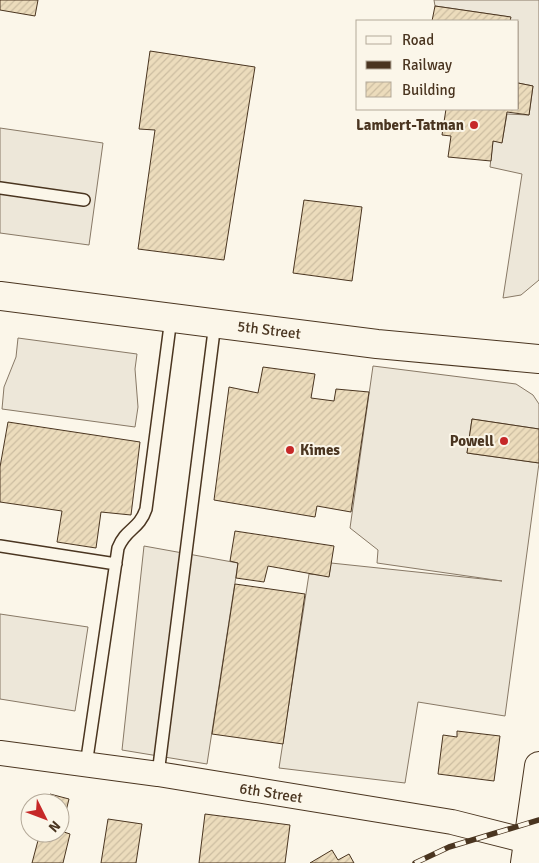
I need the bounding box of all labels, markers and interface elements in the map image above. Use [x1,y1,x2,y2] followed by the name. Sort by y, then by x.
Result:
[356,20,519,110] legend
[402,31,434,49] text: Road
[402,56,452,74] text: Railway
[402,81,456,99] text: Building
[356,116,464,134] place label: Lambert-Tatman
[468,119,480,131] marker: Lambert-Tatman
[236,317,302,343] street label: 5th Street
[450,432,494,450] place label: Powell
[498,435,510,447] marker: Powell
[300,441,340,459] place label: Kimes
[284,444,296,456] marker: Kimes
[238,779,304,807] street label: 6th Street
[20,793,70,843] north arrow
[45,817,64,836] text: N

